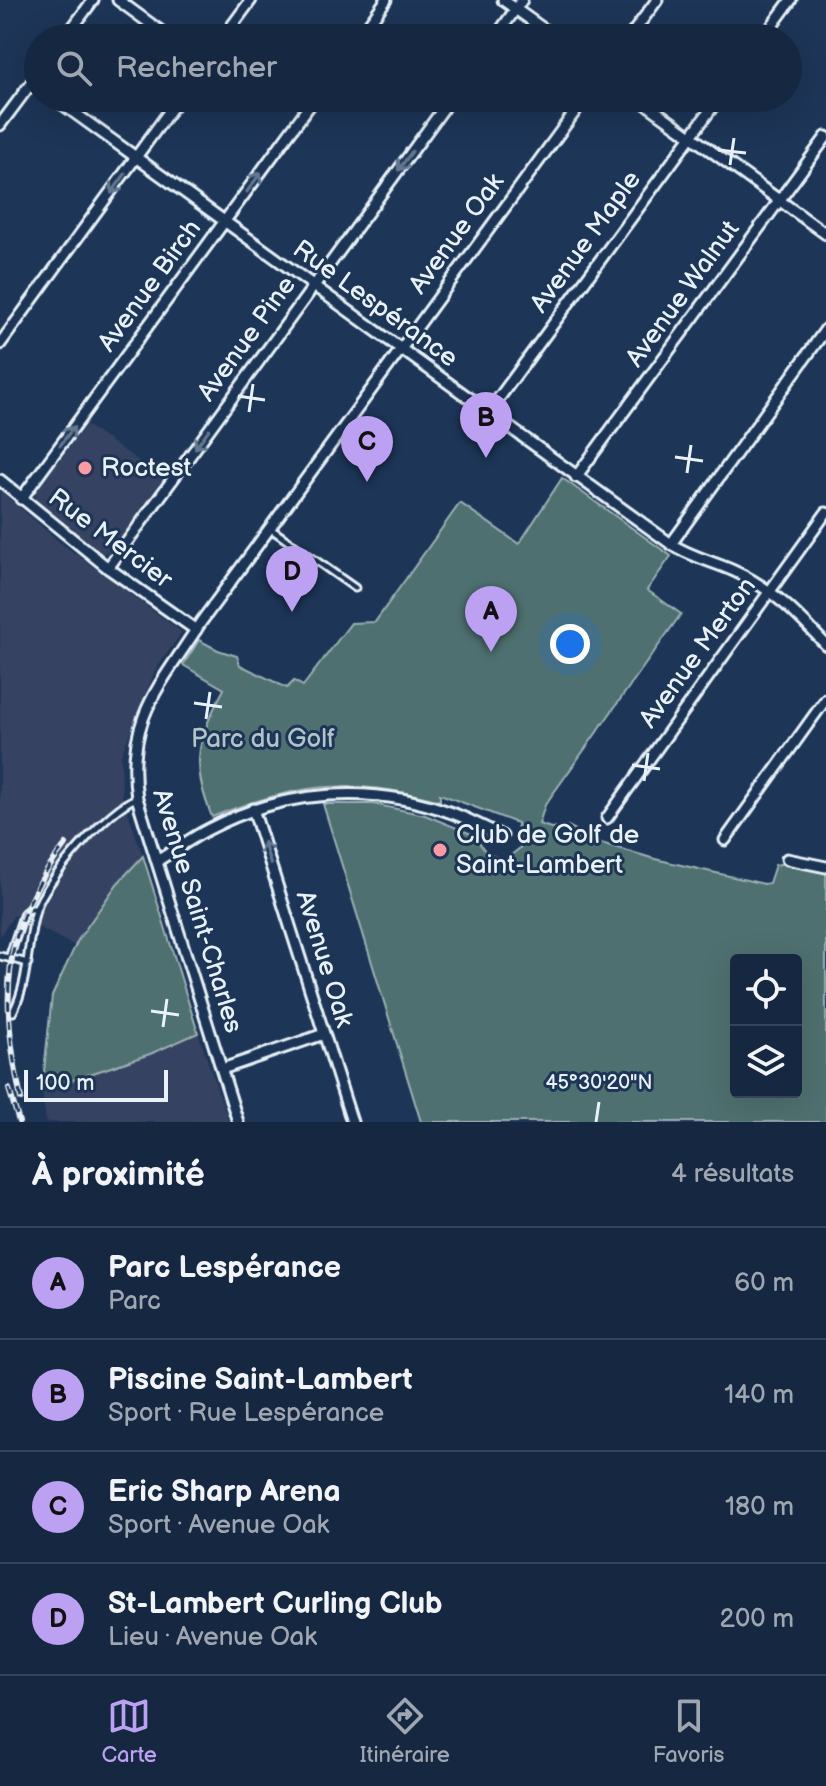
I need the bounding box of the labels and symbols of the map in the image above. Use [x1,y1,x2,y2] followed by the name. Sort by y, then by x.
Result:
[397,150,414,171] one-way arrow
[524,165,648,319] street label: Avenue Maple
[403,168,511,300] street label: Avenue Oak
[246,171,262,193] one-way arrow
[109,173,126,194] one-way arrow
[92,214,208,358] street label: Avenue Birch
[620,215,746,373] street label: Avenue Walnut
[287,234,463,374] street label: Rue Lespérance
[191,271,303,407] street label: Avenue Pine
[460,392,512,458] pin: B
[341,416,393,482] pin: C
[59,426,75,448] one-way arrow
[194,427,210,449] one-way arrow
[101,453,192,484] place label: Roctest
[76,459,94,477] marker: Roctest
[42,482,178,596] street label: Rue Mercier
[266,546,318,612] pin: D
[633,572,763,734] street label: Avenue Merton
[465,586,517,652] pin: A
[550,624,590,664] your location
[191,724,335,755] park label: Parc du Golf
[145,785,249,1037] street label: Avenue Saint-Charles
[456,820,639,881] place label: Club de Golf de Saint-Lambert
[259,840,274,866] one-way arrow
[431,841,449,859] marker: Club de Golf de Saint-Lambert
[289,887,360,1031] street label: Avenue Oak
[24,1066,168,1102] scale bar
[545,1071,653,1095] text: 45°30'20"N

